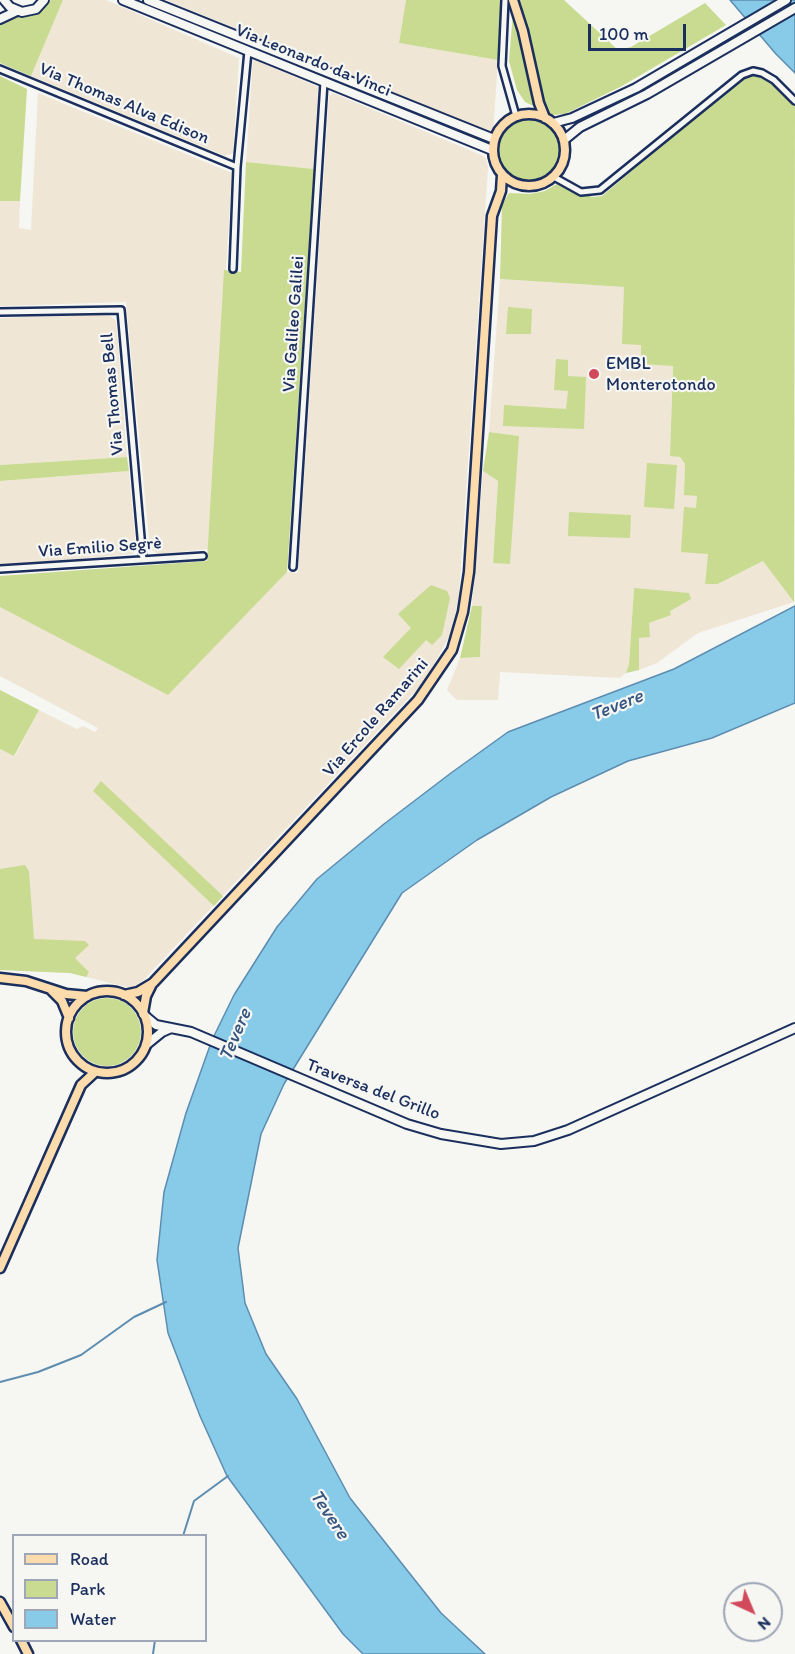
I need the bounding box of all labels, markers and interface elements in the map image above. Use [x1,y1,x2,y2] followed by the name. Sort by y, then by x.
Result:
[591,12,688,50] scale bar
[232,20,394,102] street label: Via Leonardo da Vinci
[599,23,649,45] text: 100 m
[36,58,212,150] street label: Via Thomas Alva Edison
[278,255,310,393] street label: Via Galileo Galilei
[97,332,129,456] street label: Via Thomas Bell
[606,353,716,395] place label: EMBL Monterotondo
[587,367,601,381] marker: EMBL Monterotondo
[37,533,163,563] street label: Via Emilio Segrè
[318,654,434,782] street label: Via Ercole Ramarini
[587,685,647,727] water label: Tevere
[214,1005,258,1065] water label: Tevere
[303,1055,443,1125] street label: Traversa del Grillo
[304,1486,354,1544] water label: Tevere
[12,1534,207,1642] legend
[70,1548,109,1570] text: Road
[70,1578,105,1600] text: Park
[723,1582,783,1642] north arrow
[70,1608,116,1630] text: Water
[754,1613,775,1634] text: N

